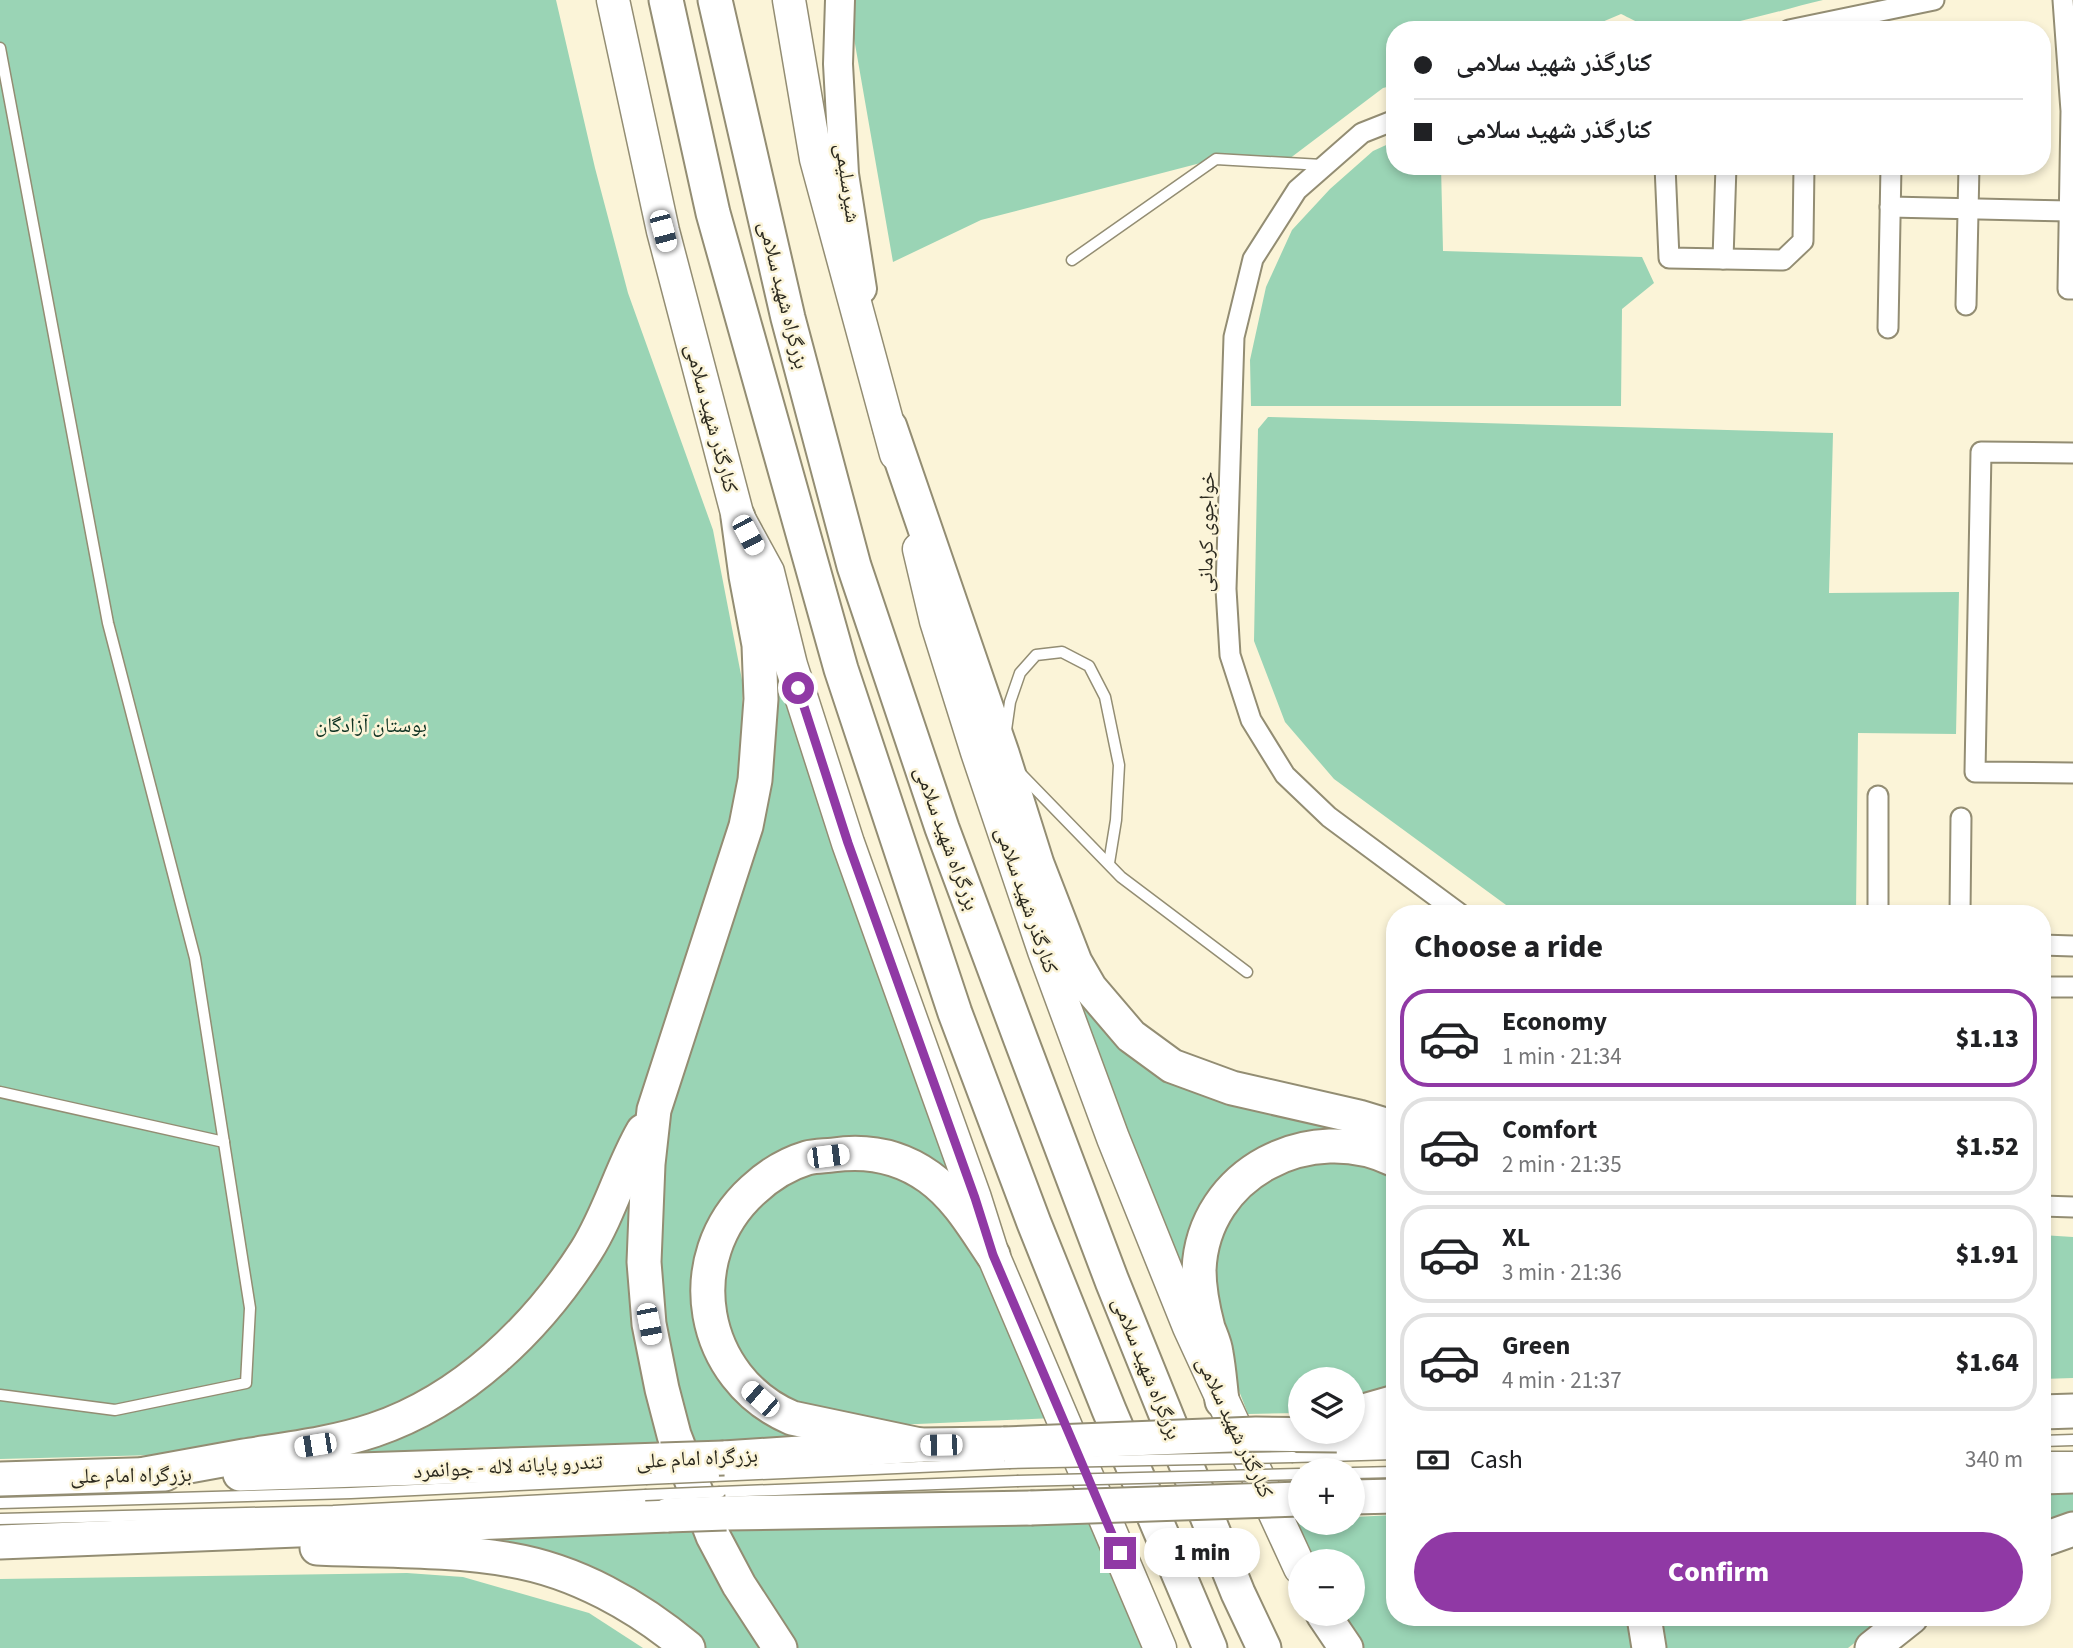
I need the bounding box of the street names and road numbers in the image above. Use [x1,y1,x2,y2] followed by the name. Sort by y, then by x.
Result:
[828,142,868,224] street label: شیرسلیمی
[751,218,817,372] street label: بزرگراه شهید سلامی
[678,340,746,496] street label: کنارگذر شهید سلامی
[1190,471,1222,593] street label: خواجوی کرمانی
[907,762,987,914] street label: بزرگراه شهید سلامی
[988,823,1066,978] street label: کنارگذر شهید سلامی
[1105,1292,1189,1444] street label: بزرگراه شهید سلامی
[1189,1351,1281,1503] street label: کنارگذر شهید سلامی
[635,1440,759,1476] street label: بزرگراه امام علی
[413,1446,603,1486] street label: تندرو پایانه لاله - جوانمرد
[70,1459,192,1491] street label: بزرگراه امام علی

